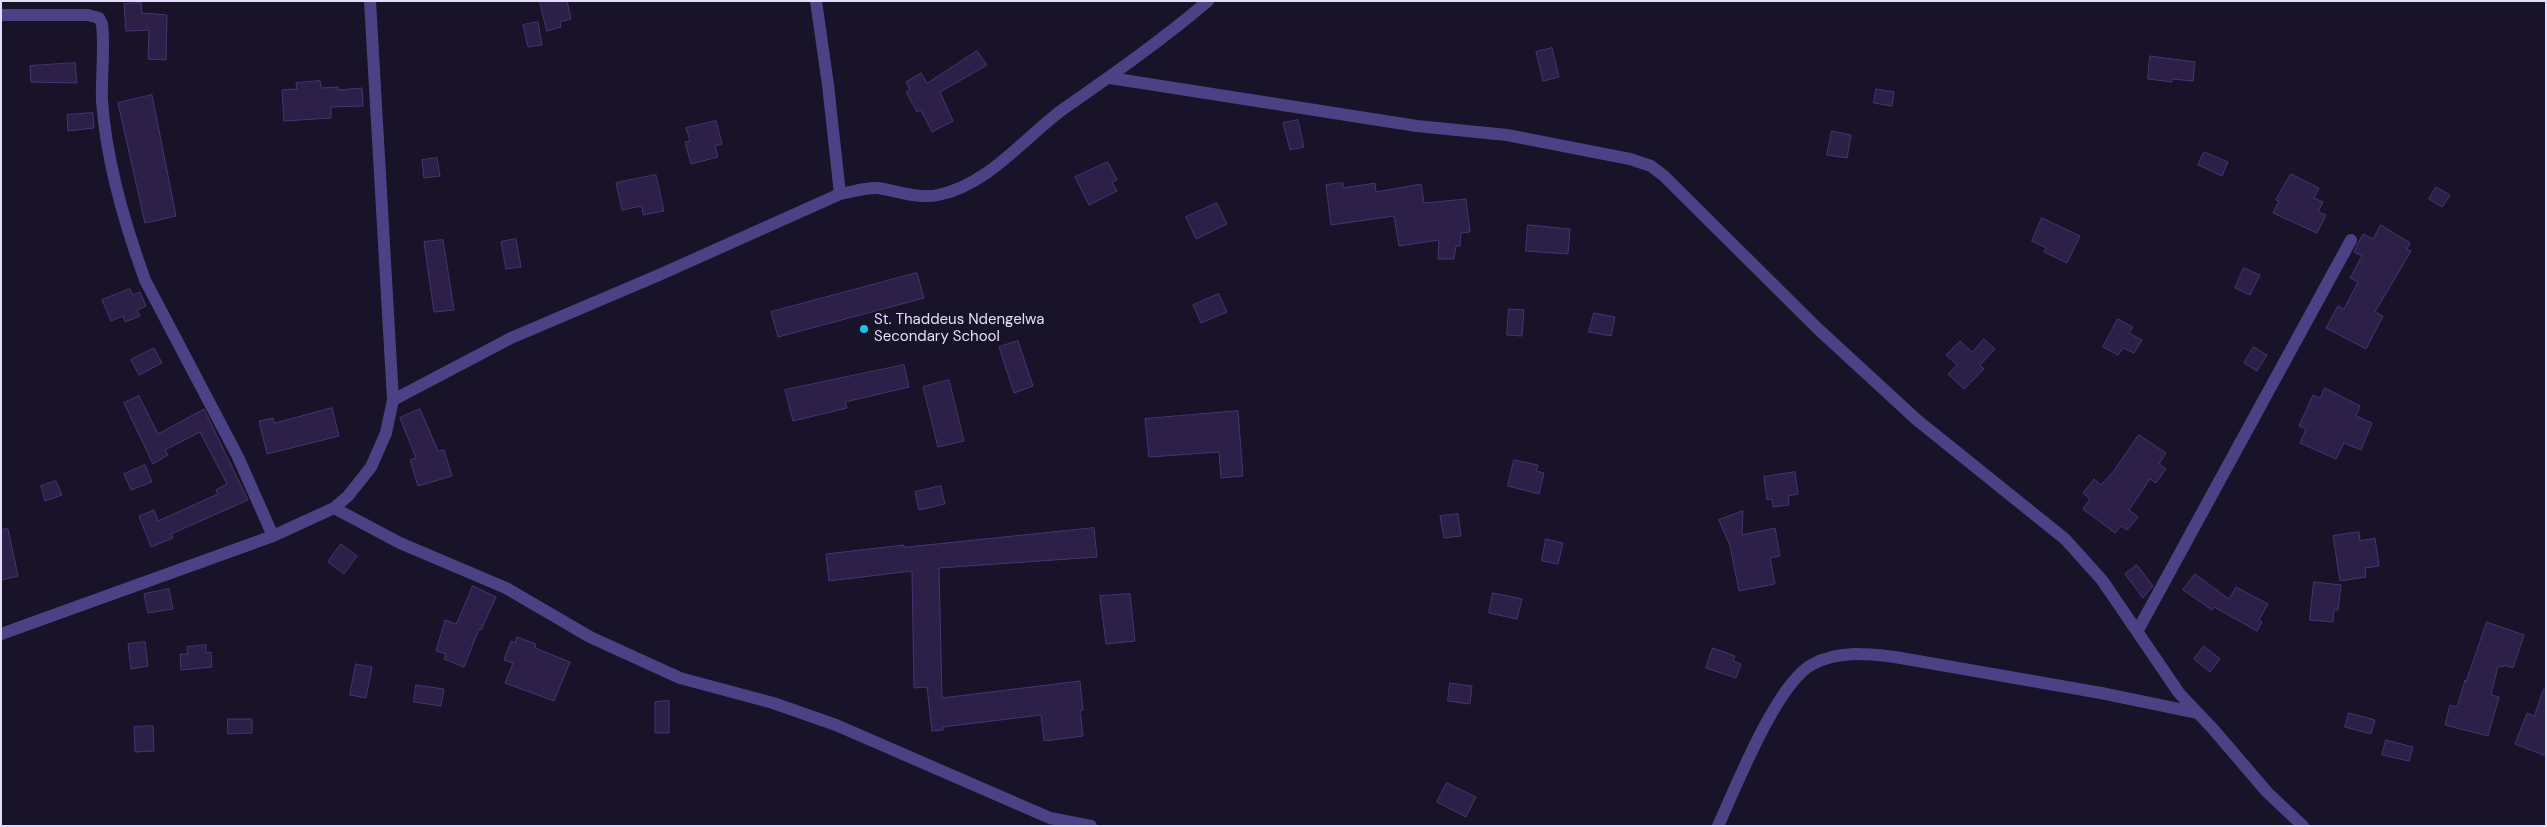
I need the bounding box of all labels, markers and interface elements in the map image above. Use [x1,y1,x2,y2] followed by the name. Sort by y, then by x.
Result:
[874,311,1044,346] place label: St. Thaddeus Ndengelwa Secondary School
[858,323,870,335] marker: St. Thaddeus Ndengelwa Secondary School

